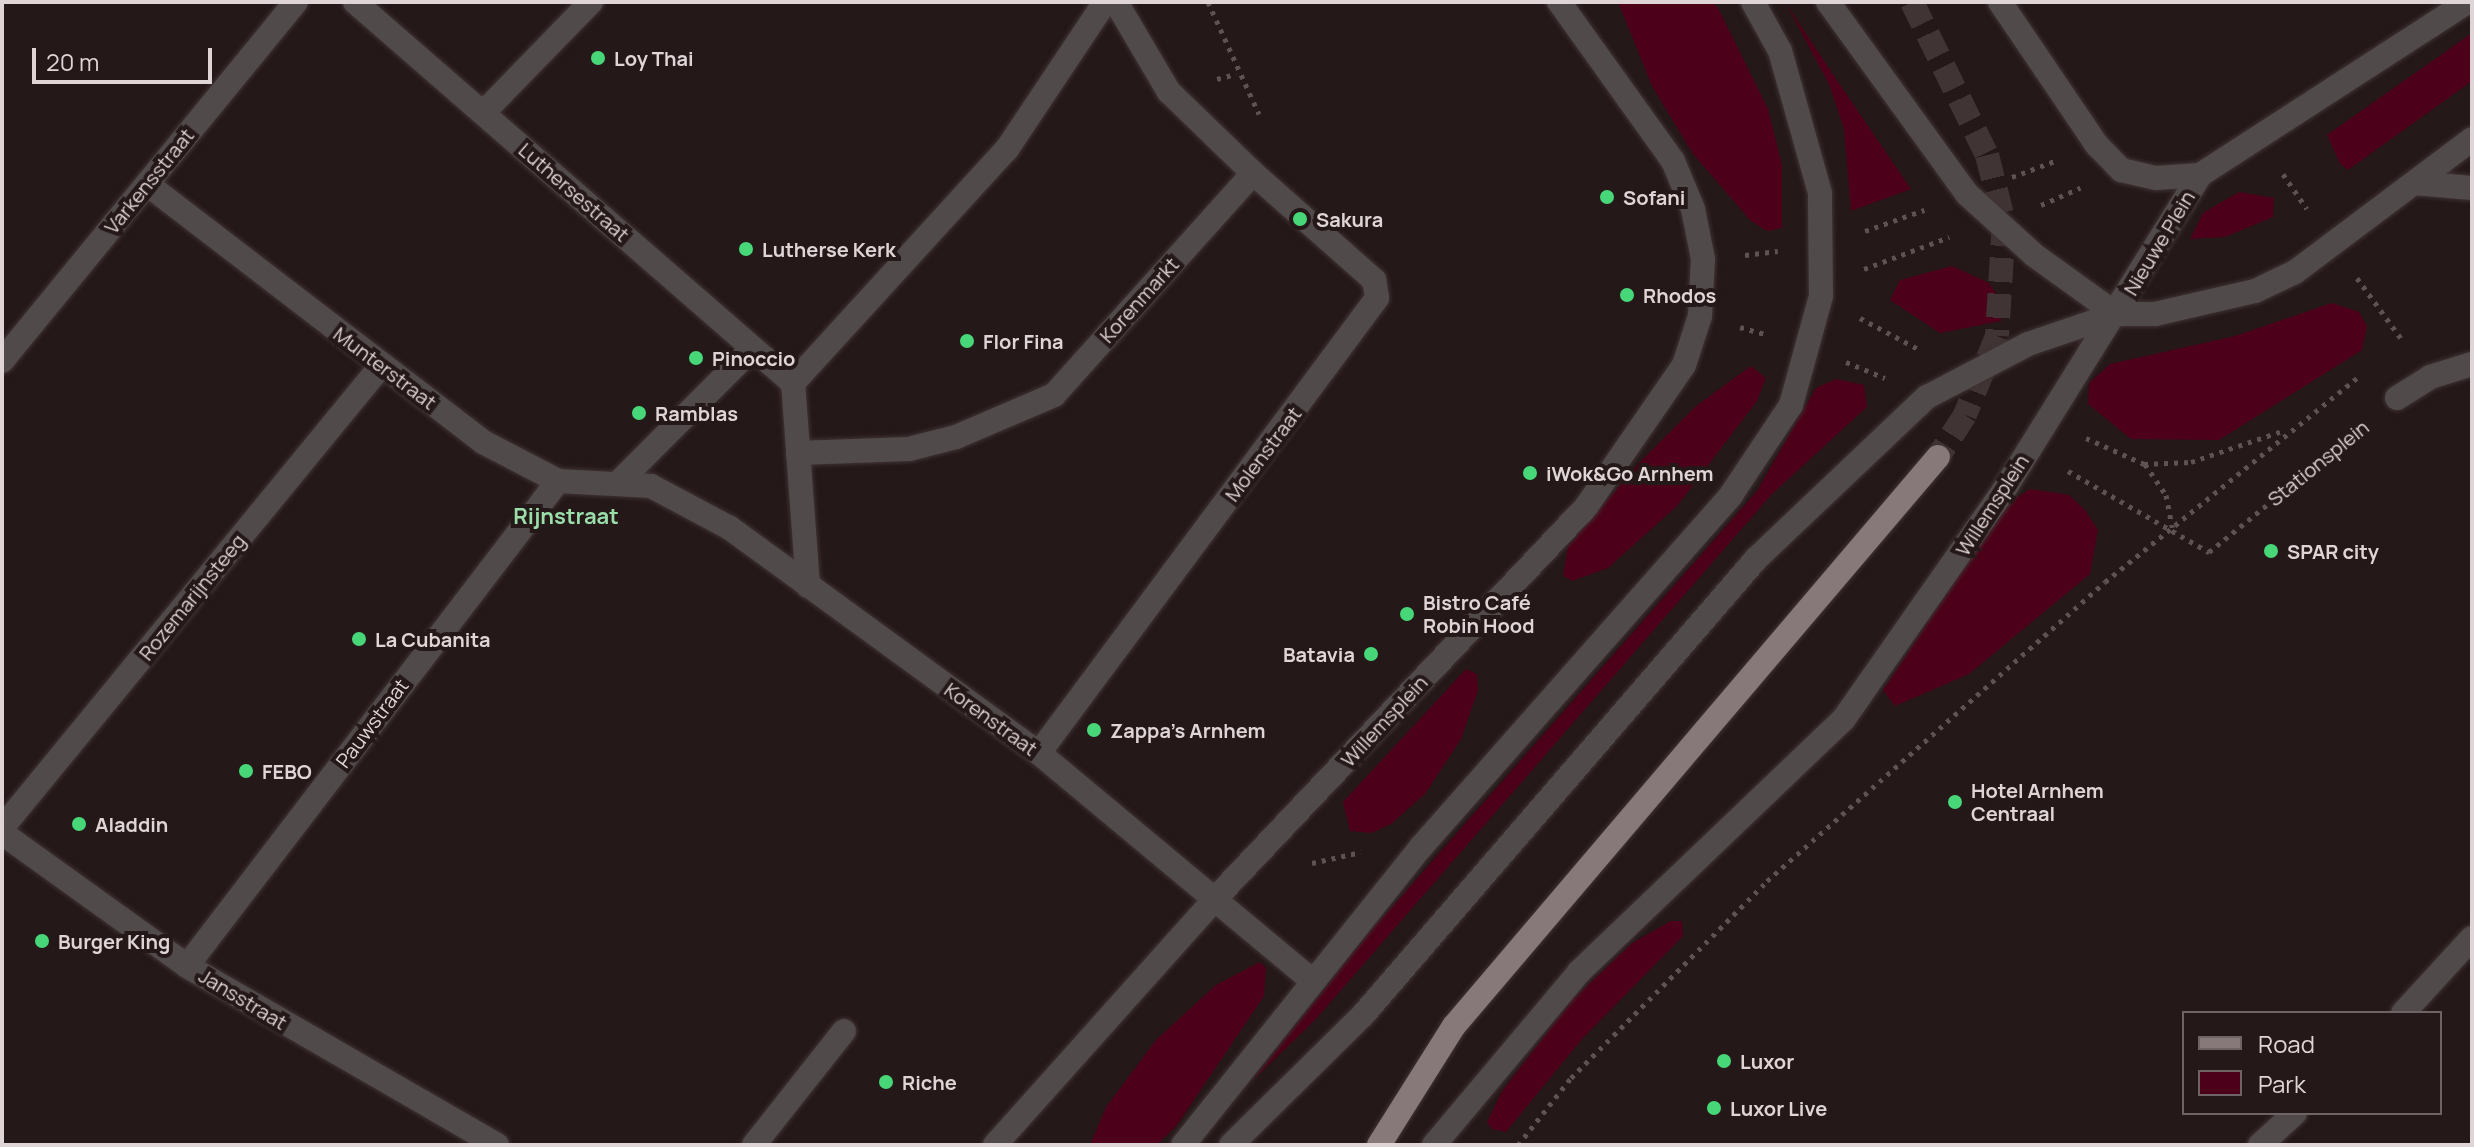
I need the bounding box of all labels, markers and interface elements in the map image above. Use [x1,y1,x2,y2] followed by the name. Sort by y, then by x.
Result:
[36,32,216,82] scale bar
[46,45,99,78] text: 20 m
[614,46,694,70] place label: Loy Thai
[589,49,607,67] marker: Loy Thai
[99,124,199,238] street label: Varkensstraat
[514,138,634,246] street label: Luthersestraat
[1623,185,1685,209] place label: Sofani
[2118,186,2200,300] street label: Nieuwe Plein
[1598,188,1616,206] marker: Sofani
[1316,207,1383,231] place label: Sakura
[1291,210,1309,228] marker: Sakura
[762,237,896,261] place label: Lutherse Kerk
[737,240,755,258] marker: Lutherse Kerk
[1094,252,1184,348] street label: Korenmarkt
[1643,283,1716,307] place label: Rhodos
[1618,286,1636,304] marker: Rhodos
[329,322,441,414] street label: Munterstraat
[983,329,1064,353] place label: Flor Fina
[958,332,976,350] marker: Flor Fina
[712,346,795,370] place label: Pinoccio
[687,349,705,367] marker: Pinoccio
[655,401,738,425] place label: Ramblas
[1220,402,1306,506] street label: Molenstraat
[630,404,648,422] marker: Ramblas
[2263,415,2373,511] street label: Stationsplein
[1950,450,2034,560] street label: Willemsplein
[1546,461,1714,485] place label: iWok&Go Arnhem
[1521,464,1539,482] marker: iWok&Go Arnhem
[513,504,619,530] district label: Rijnstraat
[134,529,250,665] street label: Rozemarijnsteeg
[2287,539,2379,563] place label: SPAR city
[2262,542,2280,560] marker: SPAR city
[1423,590,1534,637] place label: Bistro Café Robin Hood
[1398,605,1416,623] marker: Bistro Café Robin Hood
[375,627,491,651] place label: La Cubanita
[350,630,368,648] marker: La Cubanita
[1283,642,1355,666] place label: Batavia
[1362,645,1380,663] marker: Batavia
[1336,670,1432,772] street label: Willemsplein
[331,674,413,772] street label: Pauwstraat
[940,677,1042,761] street label: Korenstraat
[1110,718,1265,742] place label: Zappa's Arnhem
[1085,721,1103,739] marker: Zappa's Arnhem
[262,759,312,783] place label: FEBO
[237,762,255,780] marker: FEBO
[1971,778,2104,825] place label: Hotel Arnhem Centraal
[1946,793,1964,811] marker: Hotel Arnhem Centraal
[95,812,168,836] place label: Aladdin
[70,815,88,833] marker: Aladdin
[58,929,170,953] place label: Burger King
[33,932,51,950] marker: Burger King
[195,963,291,1035] street label: Jansstraat
[2182,1011,2442,1115] legend
[2258,1027,2315,1060] text: Road
[1740,1049,1794,1073] place label: Luxor
[1715,1052,1733,1070] marker: Luxor
[2258,1067,2306,1100] text: Park
[902,1070,957,1094] place label: Riche
[877,1073,895,1091] marker: Riche
[1730,1096,1827,1120] place label: Luxor Live
[1705,1099,1723,1117] marker: Luxor Live

